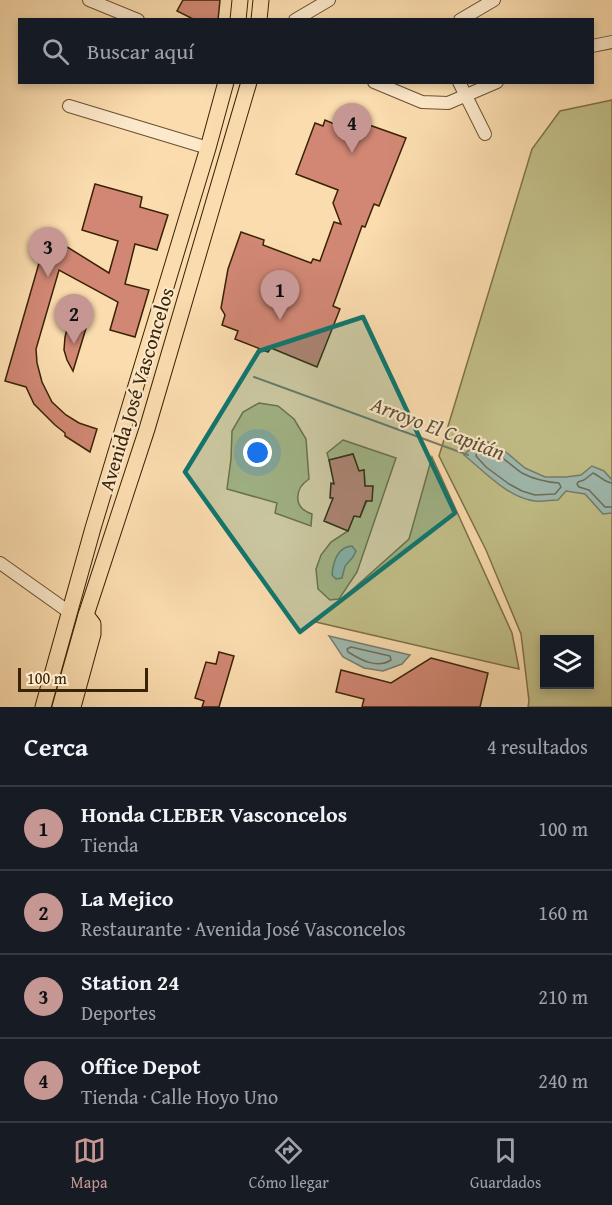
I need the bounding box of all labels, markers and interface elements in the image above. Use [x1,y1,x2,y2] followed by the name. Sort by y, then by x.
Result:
[18,18,594,84] search box
[39,35,72,68] icon: search
[87,35,194,67] text: Buscar aquí
[332,104,372,153] pin: 4
[28,228,68,277] pin: 3
[260,270,300,320] pin: 1
[91,284,181,494] street label: Avenida José Vasconcelos
[54,294,94,344] pin: 2
[366,388,510,468] water label: Arroyo El Capitán
[243,438,272,467] your location
[540,635,594,689] map controls
[540,635,594,689] button: layers
[18,665,148,692] scale bar
[27,666,67,690] text: 100 m
[24,727,88,766] text: Cerca
[487,732,588,761] text: 4 resultados
[81,798,347,830] text: Honda CLEBER Vasconcelos
[38,814,49,843] text: 1
[538,814,588,843] text: 100 m
[81,830,139,859] text: Tienda
[81,882,174,914] text: La Mejico
[38,898,49,927] text: 2
[538,898,588,927] text: 160 m
[81,914,406,943] text: Restaurante · Avenida José Vasconcelos
[81,966,180,998] text: Station 24
[38,982,49,1011] text: 3
[538,982,588,1011] text: 210 m
[81,998,156,1027] text: Deportes
[81,1050,201,1082] text: Office Depot
[38,1066,49,1095] text: 4
[538,1066,588,1095] text: 240 m
[81,1082,278,1111] text: Tienda · Calle Hoyo Uno
[71,1134,107,1194] tab: Mapa
[249,1134,329,1194] tab: Cómo llegar
[470,1134,541,1194] tab: Guardados

